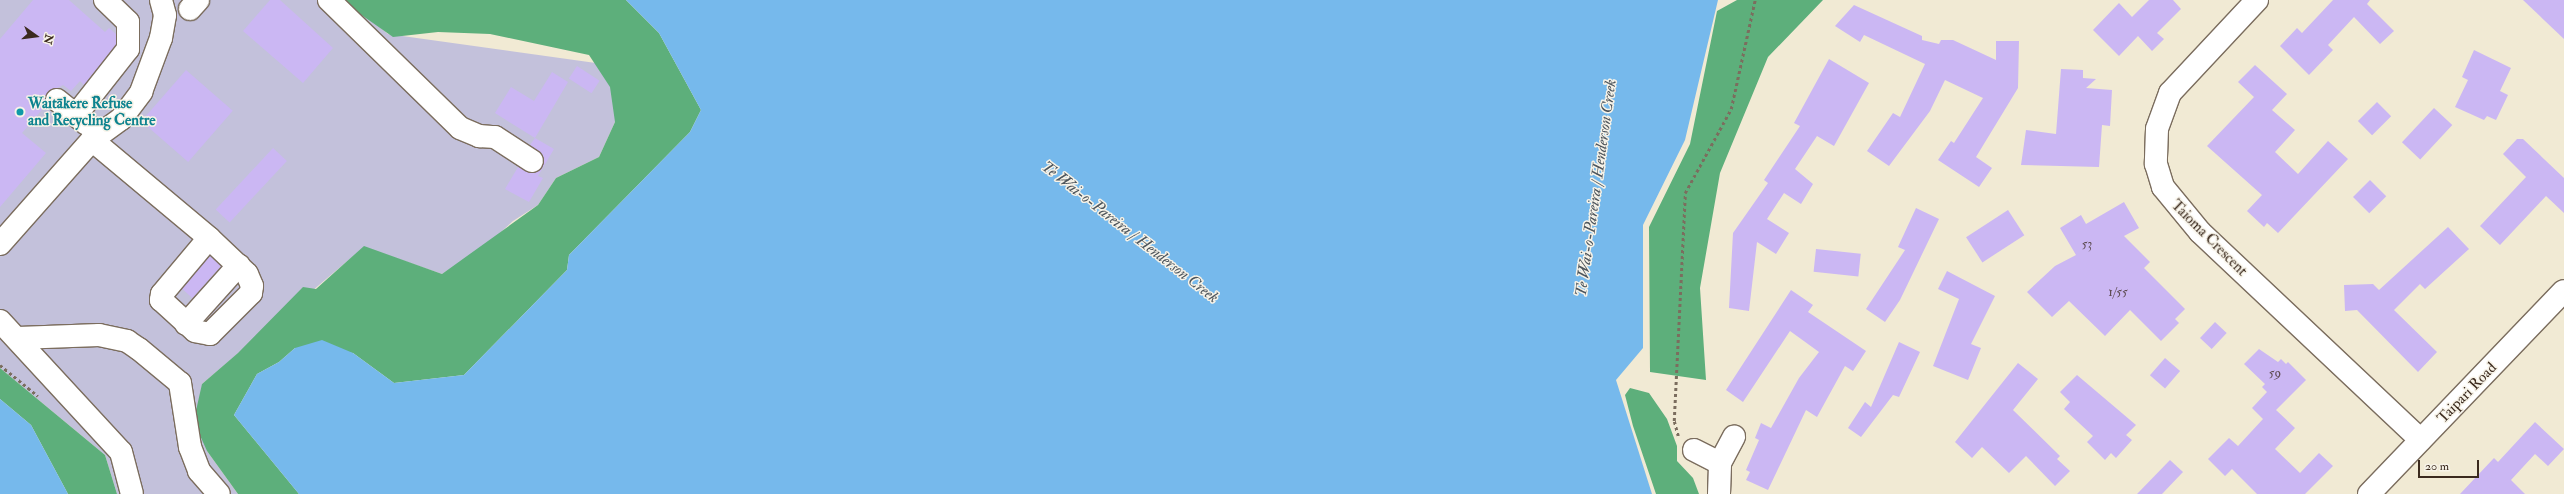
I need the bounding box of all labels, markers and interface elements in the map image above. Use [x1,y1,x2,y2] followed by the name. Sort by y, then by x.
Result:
[16,16,56,56] north arrow
[41,33,56,45] text: N
[1571,78,1621,298] water label: Te Wai-o-Pareira / Henderson Creek
[28,94,156,129] place label: Waitākere Refuse and Recycling Centre
[15,107,25,117] marker: Waitākere Refuse and Recycling Centre
[1038,157,1222,307] water label: Te Wai-o-Pareira / Henderson Creek
[2167,196,2251,280] street label: Taioma Crescent
[2082,236,2092,252] house number: 53
[2108,284,2128,300] house number: 1/55
[2434,359,2500,427] street label: Taipari Road
[2269,365,2281,381] house number: 59
[2420,452,2481,478] scale bar
[2425,459,2449,474] text: 20 m

